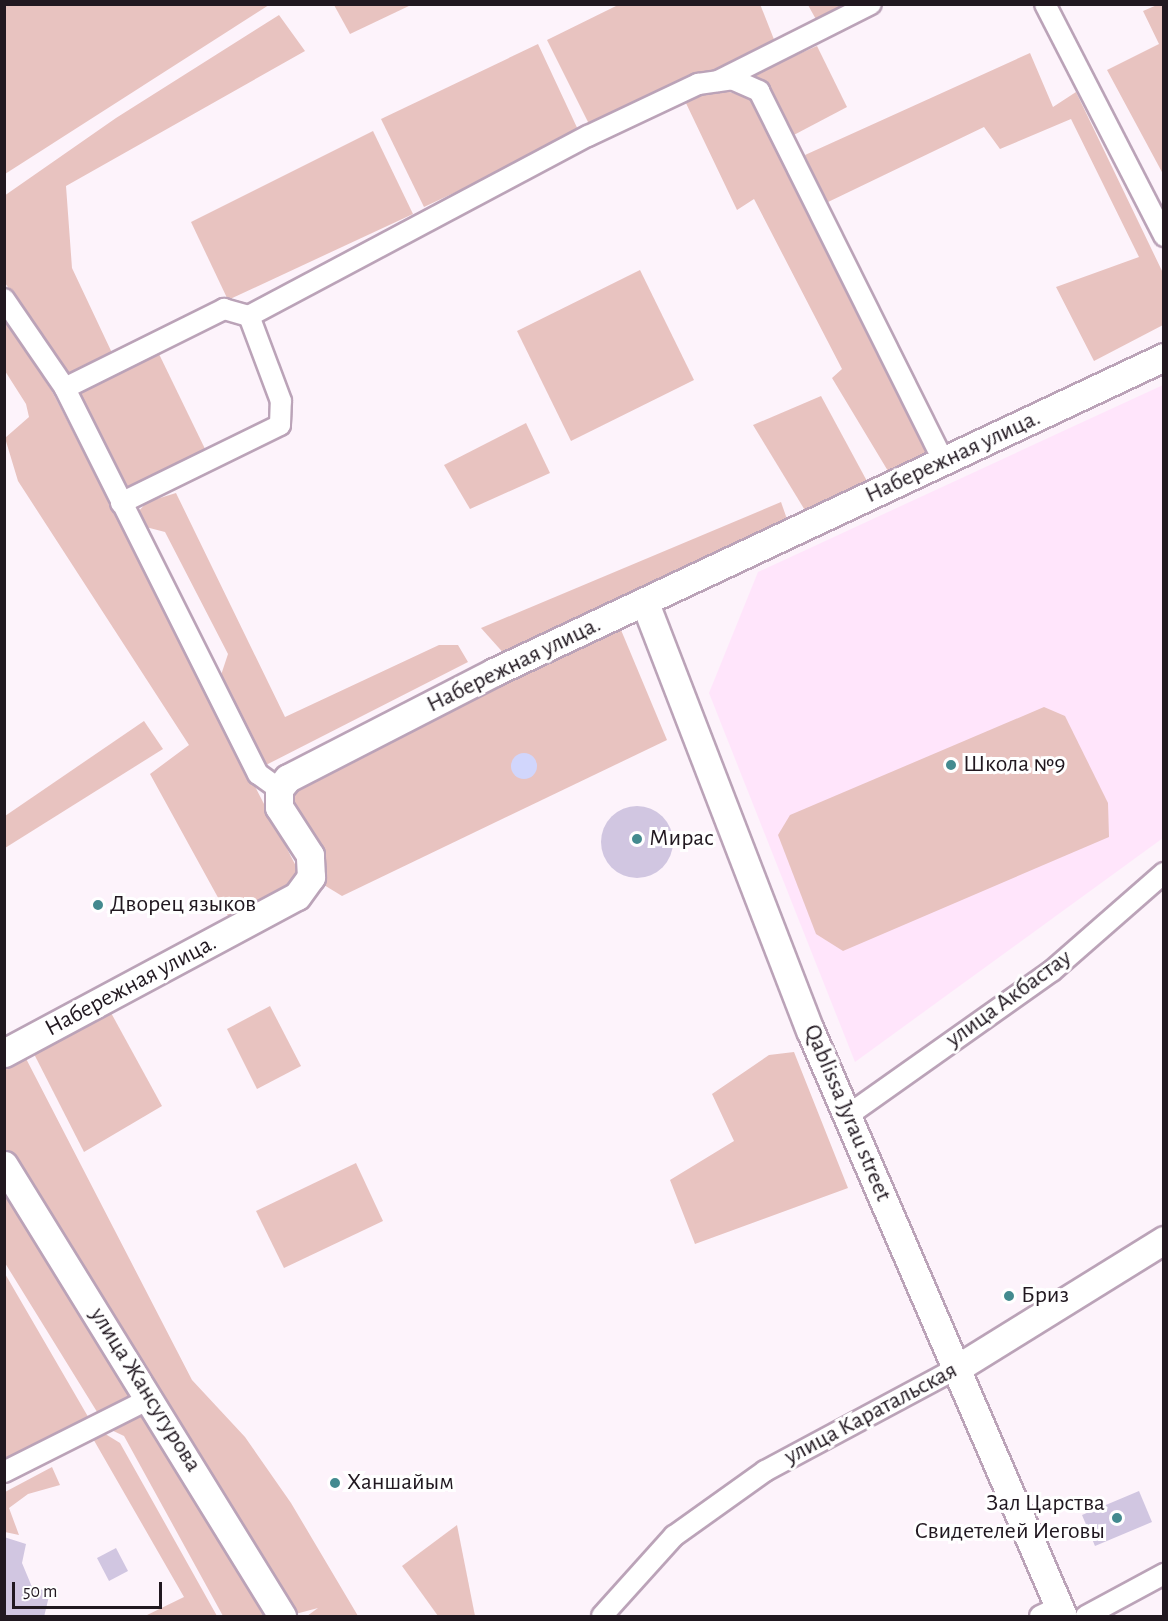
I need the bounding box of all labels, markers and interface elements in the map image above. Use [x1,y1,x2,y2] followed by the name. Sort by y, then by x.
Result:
[861,404,1045,510] street label: Набережная улица.
[422,610,606,720] street label: Набережная улица.
[963,751,1066,779] place label: Школа №9
[944,758,958,772] marker: Школа №9
[649,825,714,853] place label: Мирас
[630,832,644,846] marker: Мирас
[110,891,256,919] place label: Дворец языков
[91,898,105,912] marker: Дворец языков
[40,929,222,1043] street label: Набережная улица.
[941,944,1077,1054] street label: улица Акбастау
[797,1020,897,1206] street label: Qablissa Jyrau street
[1021,1282,1069,1310] place label: Бриз
[1002,1289,1016,1303] marker: Бриз
[83,1302,207,1478] street label: улица Жансугурова
[780,1356,962,1472] street label: улица Каратальская
[347,1469,454,1497] place label: Ханшайым
[328,1476,342,1490] marker: Ханшайым
[915,1490,1105,1546] place label: Зал Царства Свидетелей Иеговы
[1110,1511,1124,1525] marker: Зал Царства Свидетелей Иеговы
[15,1570,165,1608] scale bar
[23,1583,57,1601] text: 50 m

